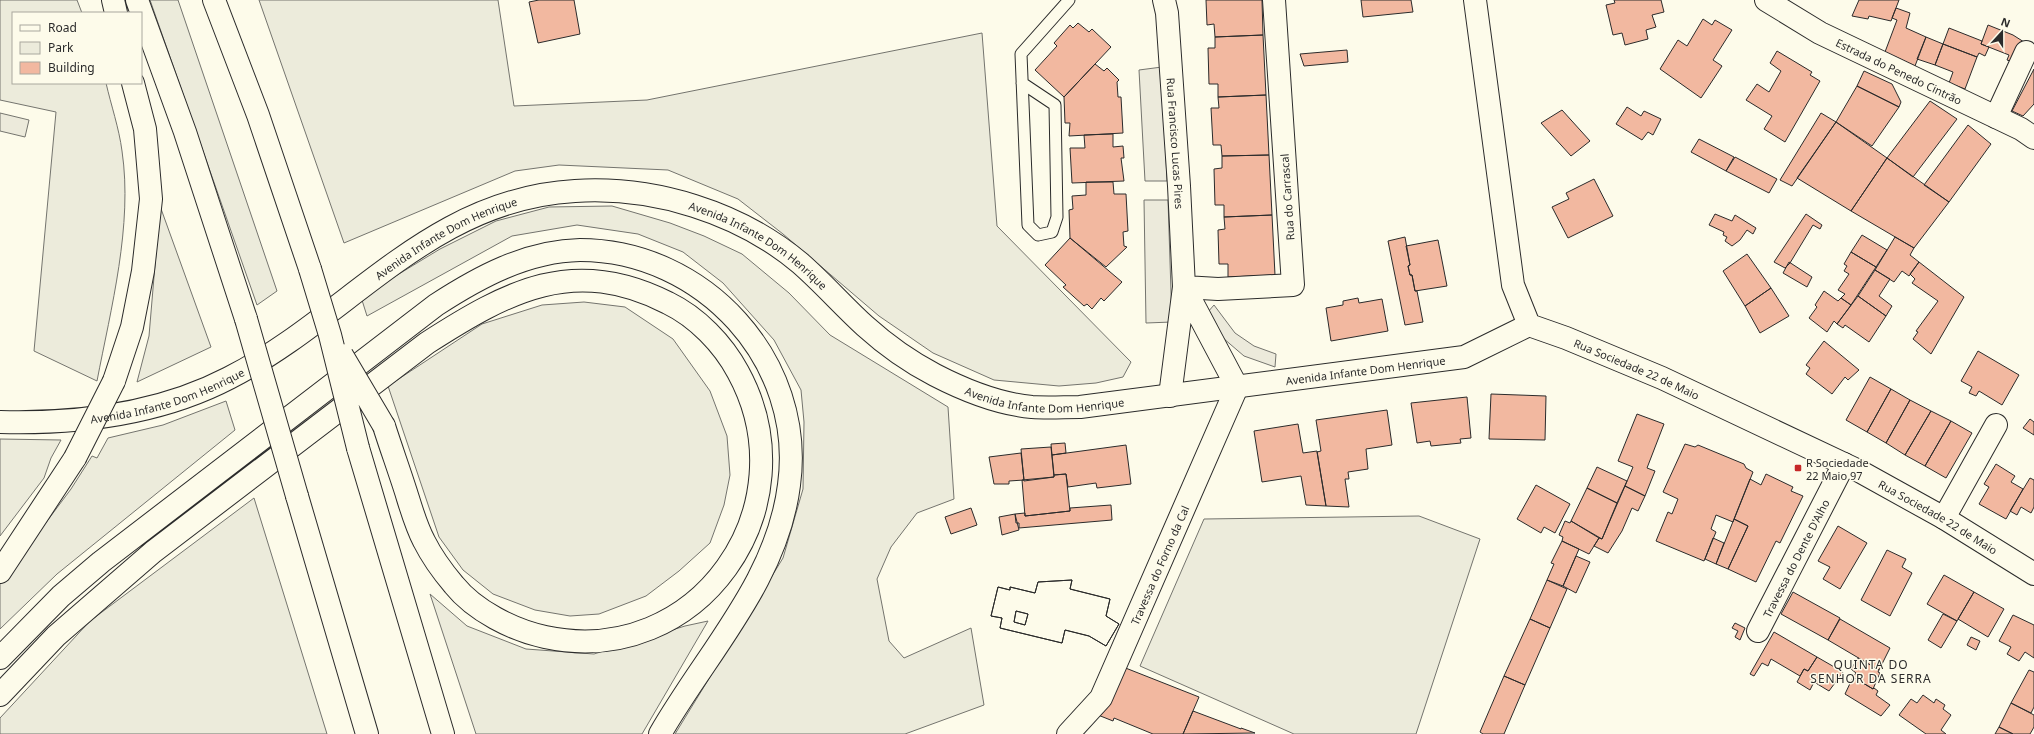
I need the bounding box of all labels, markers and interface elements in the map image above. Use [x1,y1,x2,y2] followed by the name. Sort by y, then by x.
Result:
[12,12,142,84] legend
[1982,12,2022,52] north arrow
[1999,14,2013,31] text: N
[48,19,77,36] text: Road
[1834,34,1965,107] street label: Estrada do Penedo Cintrão
[48,39,74,56] text: Park
[48,59,95,76] text: Building
[1164,77,1188,209] street label: Rua Francisco Lucas Pires
[1276,153,1298,241] street label: Rua do Carrascal
[372,193,519,283] street label: Avenida Infante Dom Henrique
[687,197,831,293] street label: Avenida Infante Dom Henrique
[1572,335,1703,402] street label: Rua Sociedade 22 de Maio
[1285,352,1446,388] street label: Avenida Infante Dom Henrique
[89,364,247,426] street label: Avenida Infante Dom Henrique
[963,382,1125,415] street label: Avenida Infante Dom Henrique
[1806,455,1869,483] place label: R Sociedade 22 Maio 97
[1793,463,1803,473] marker: R Sociedade 22 Maio 97
[1876,476,2001,557] street label: Rua Sociedade 22 de Maio
[1759,496,1832,620] street label: Travessa do Dente D'Alho
[1126,503,1192,627] street label: Travessa do Forno da Cal
[1810,656,1932,687] district label: QUINTA DO SENHOR DA SERRA

